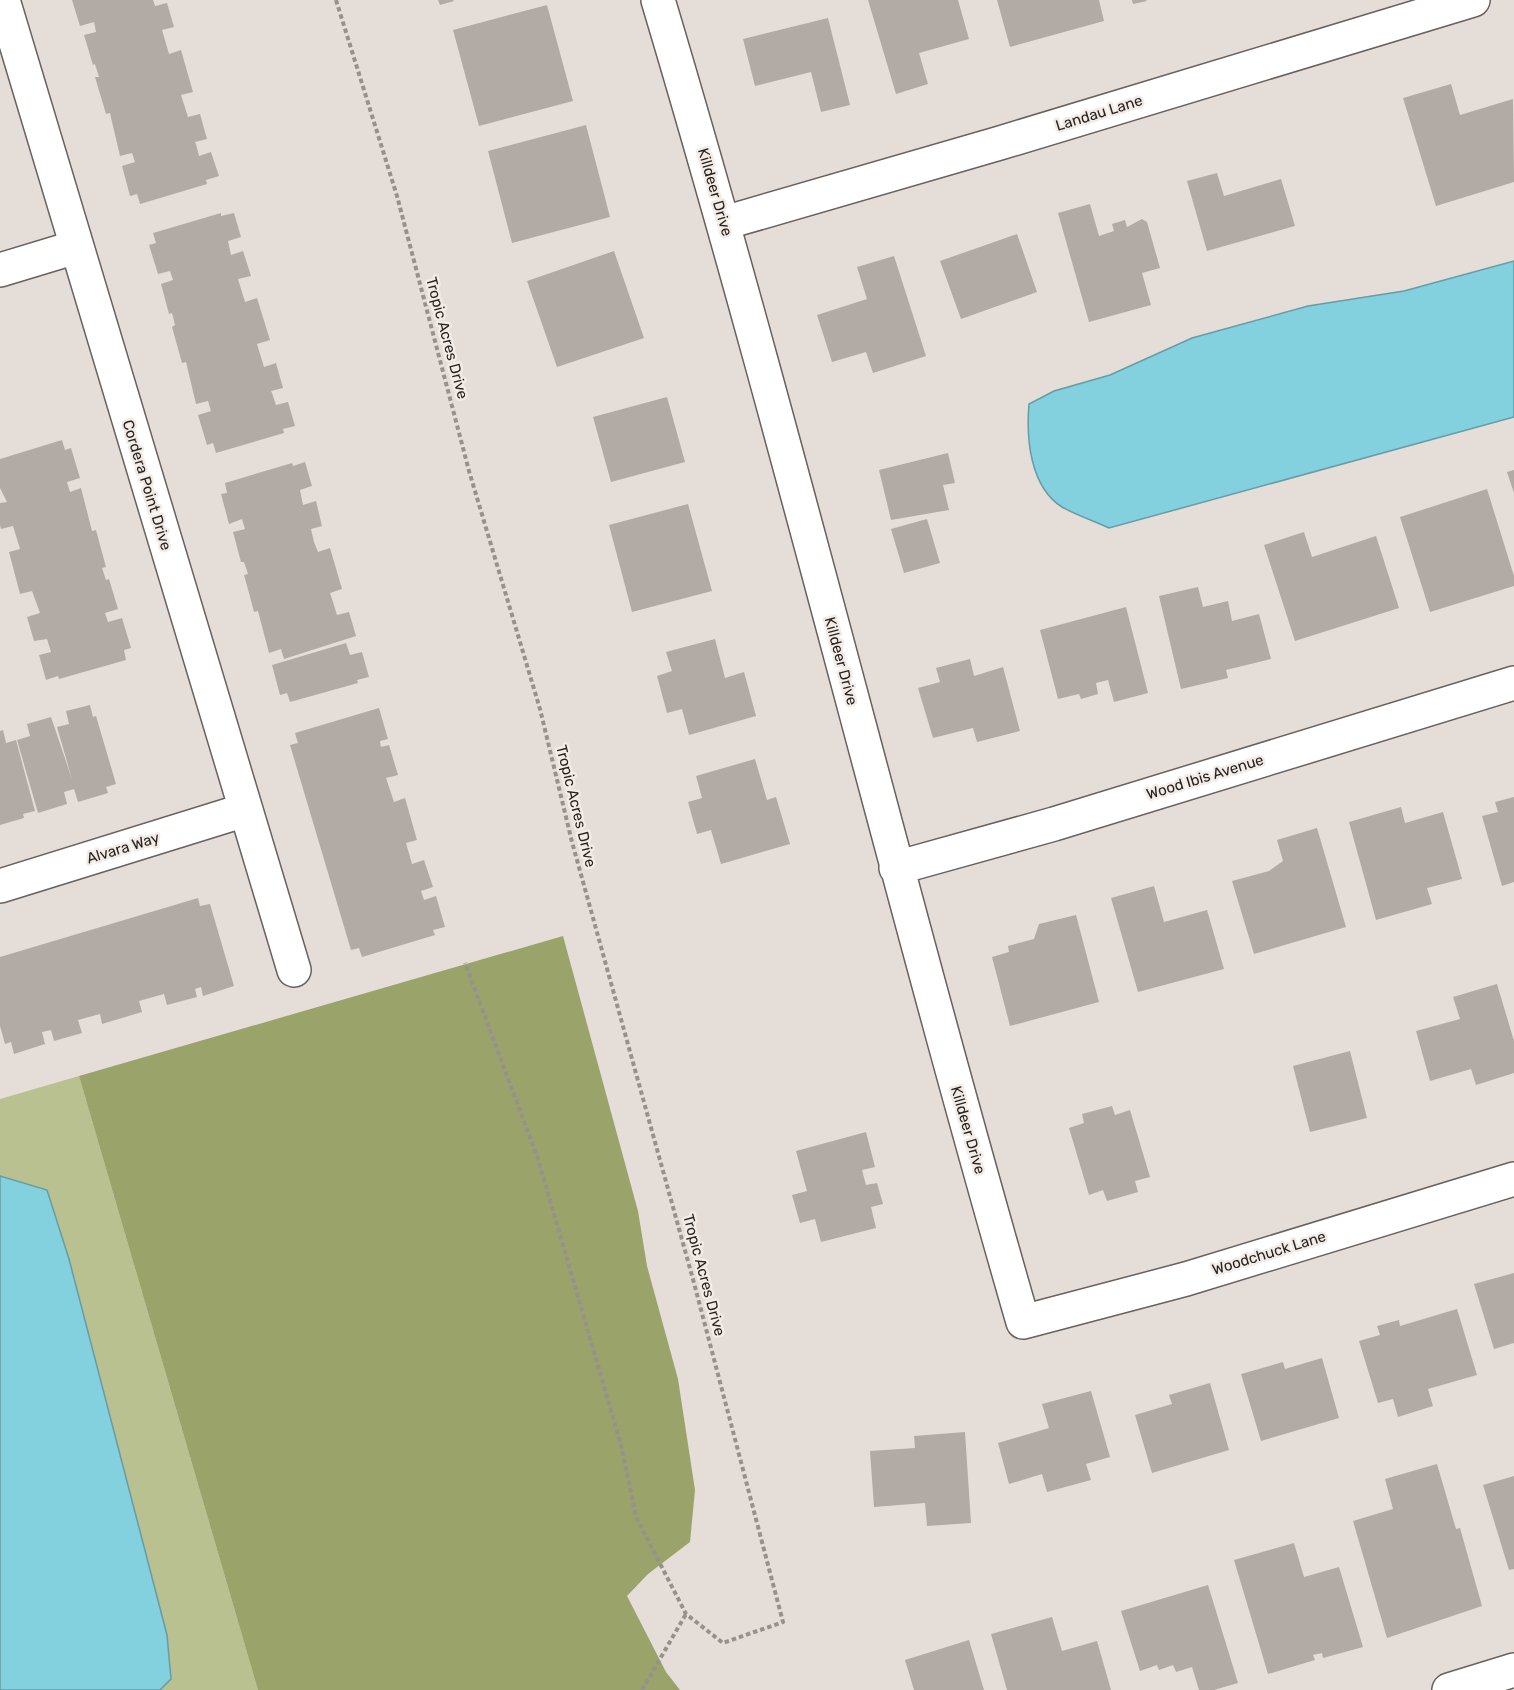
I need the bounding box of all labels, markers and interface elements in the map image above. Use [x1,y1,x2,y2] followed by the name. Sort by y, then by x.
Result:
[1053,91,1145,135] street label: Landau Lane
[694,146,736,238] street label: Killdeer Drive
[422,275,472,401] street label: Tropic Acres Drive
[119,418,175,552] street label: Cordera Point Drive
[821,615,861,707] street label: Killdeer Drive
[552,743,600,869] street label: Tropic Acres Drive
[1144,751,1266,803] street label: Wood Ibis Avenue
[84,828,162,868] street label: Alvara Way
[947,1084,989,1176] street label: Killdeer Drive
[679,1212,729,1338] street label: Tropic Acres Drive
[1210,1227,1328,1279] street label: Woodchuck Lane

